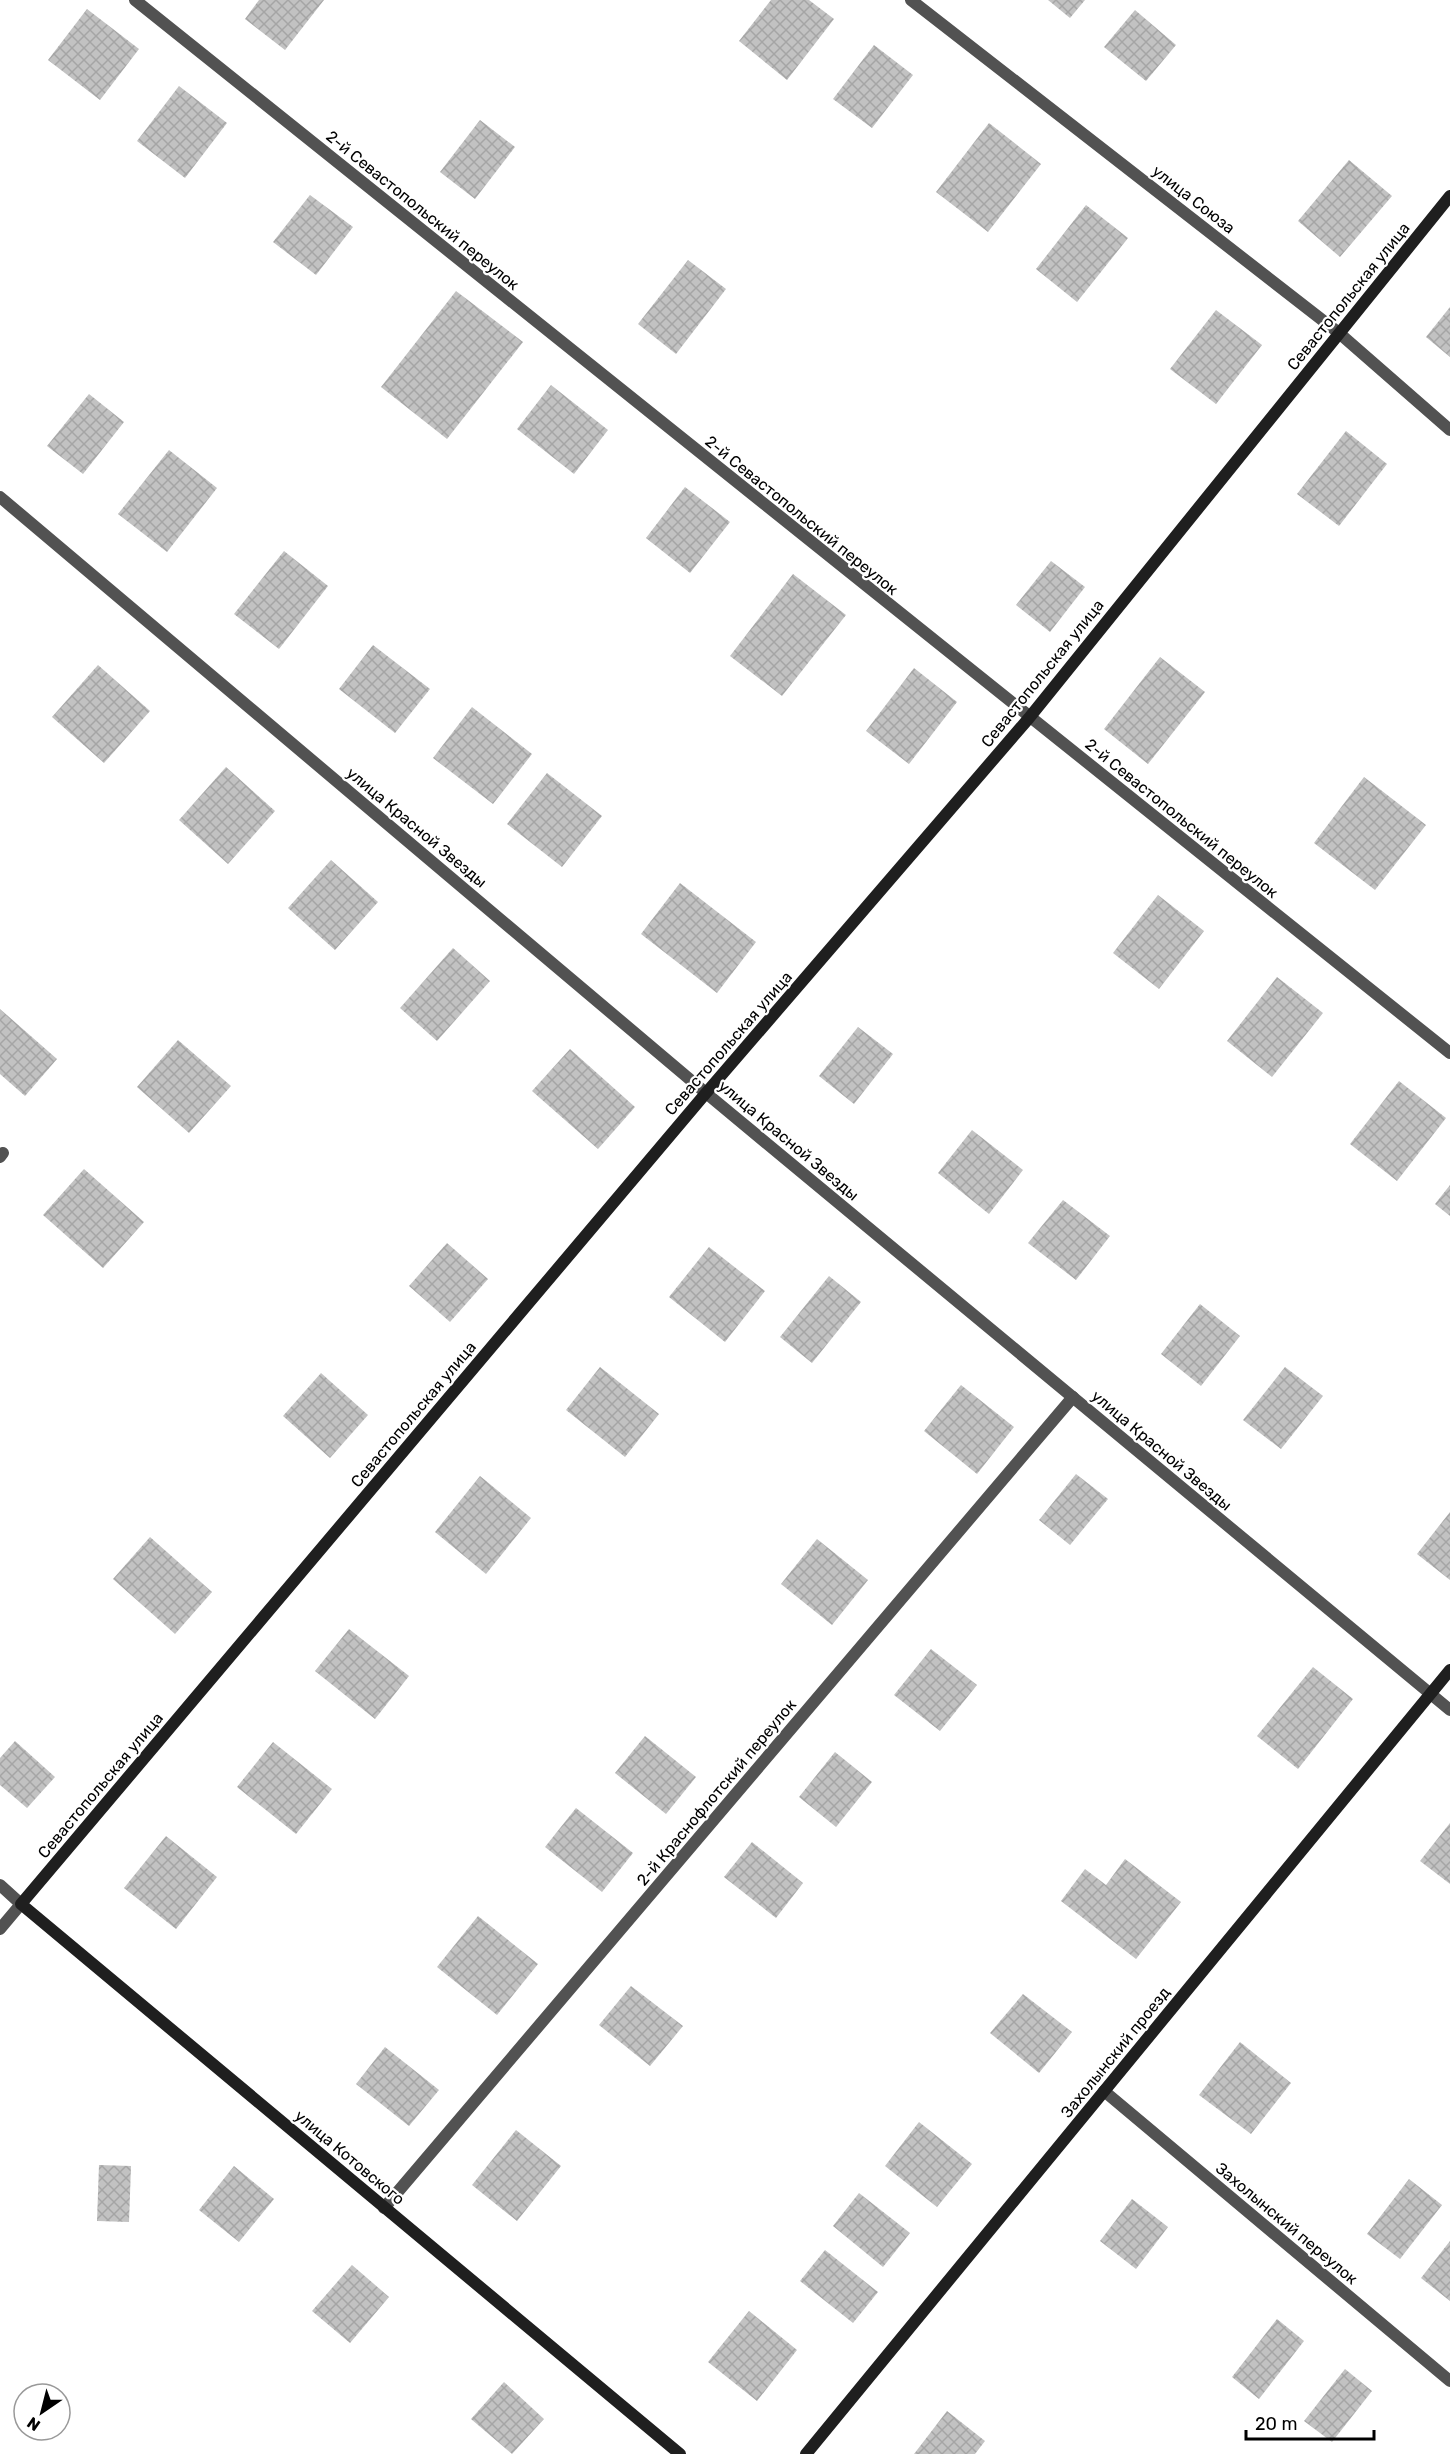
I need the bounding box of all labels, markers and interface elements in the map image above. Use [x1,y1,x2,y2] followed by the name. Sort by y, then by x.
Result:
[322,127,523,294] street label: 2-й Севастопольский переулок
[1149,161,1239,238] street label: улица Союза
[1283,219,1414,374] street label: Севастопольская улица
[701,432,902,599] street label: 2-й Севастопольский переулок
[977,596,1108,751] street label: Севастопольская улица
[1081,735,1282,902] street label: 2-й Севастопольский переулок
[343,763,491,892] street label: улица Красной Звезды
[661,968,796,1119] street label: Севастопольская улица
[715,1076,863,1205] street label: улица Красной Звезды
[347,1338,480,1491] street label: Севастопольская улица
[1088,1386,1236,1515] street label: улица Красной Звезды
[633,1695,800,1889] street label: 2-й Краснофлотский переулок
[34,1709,167,1862] street label: Севастопольская улица
[1057,1983,1174,2121] street label: Захолынский проезд
[291,2106,408,2209] street label: улица Котовского
[1212,2158,1362,2289] street label: Захолынский переулок
[12,2382,72,2442] north arrow
[1246,2403,1374,2441] scale bar
[24,2413,44,2435] text: N
[1255,2413,1297,2435] text: 20 m

